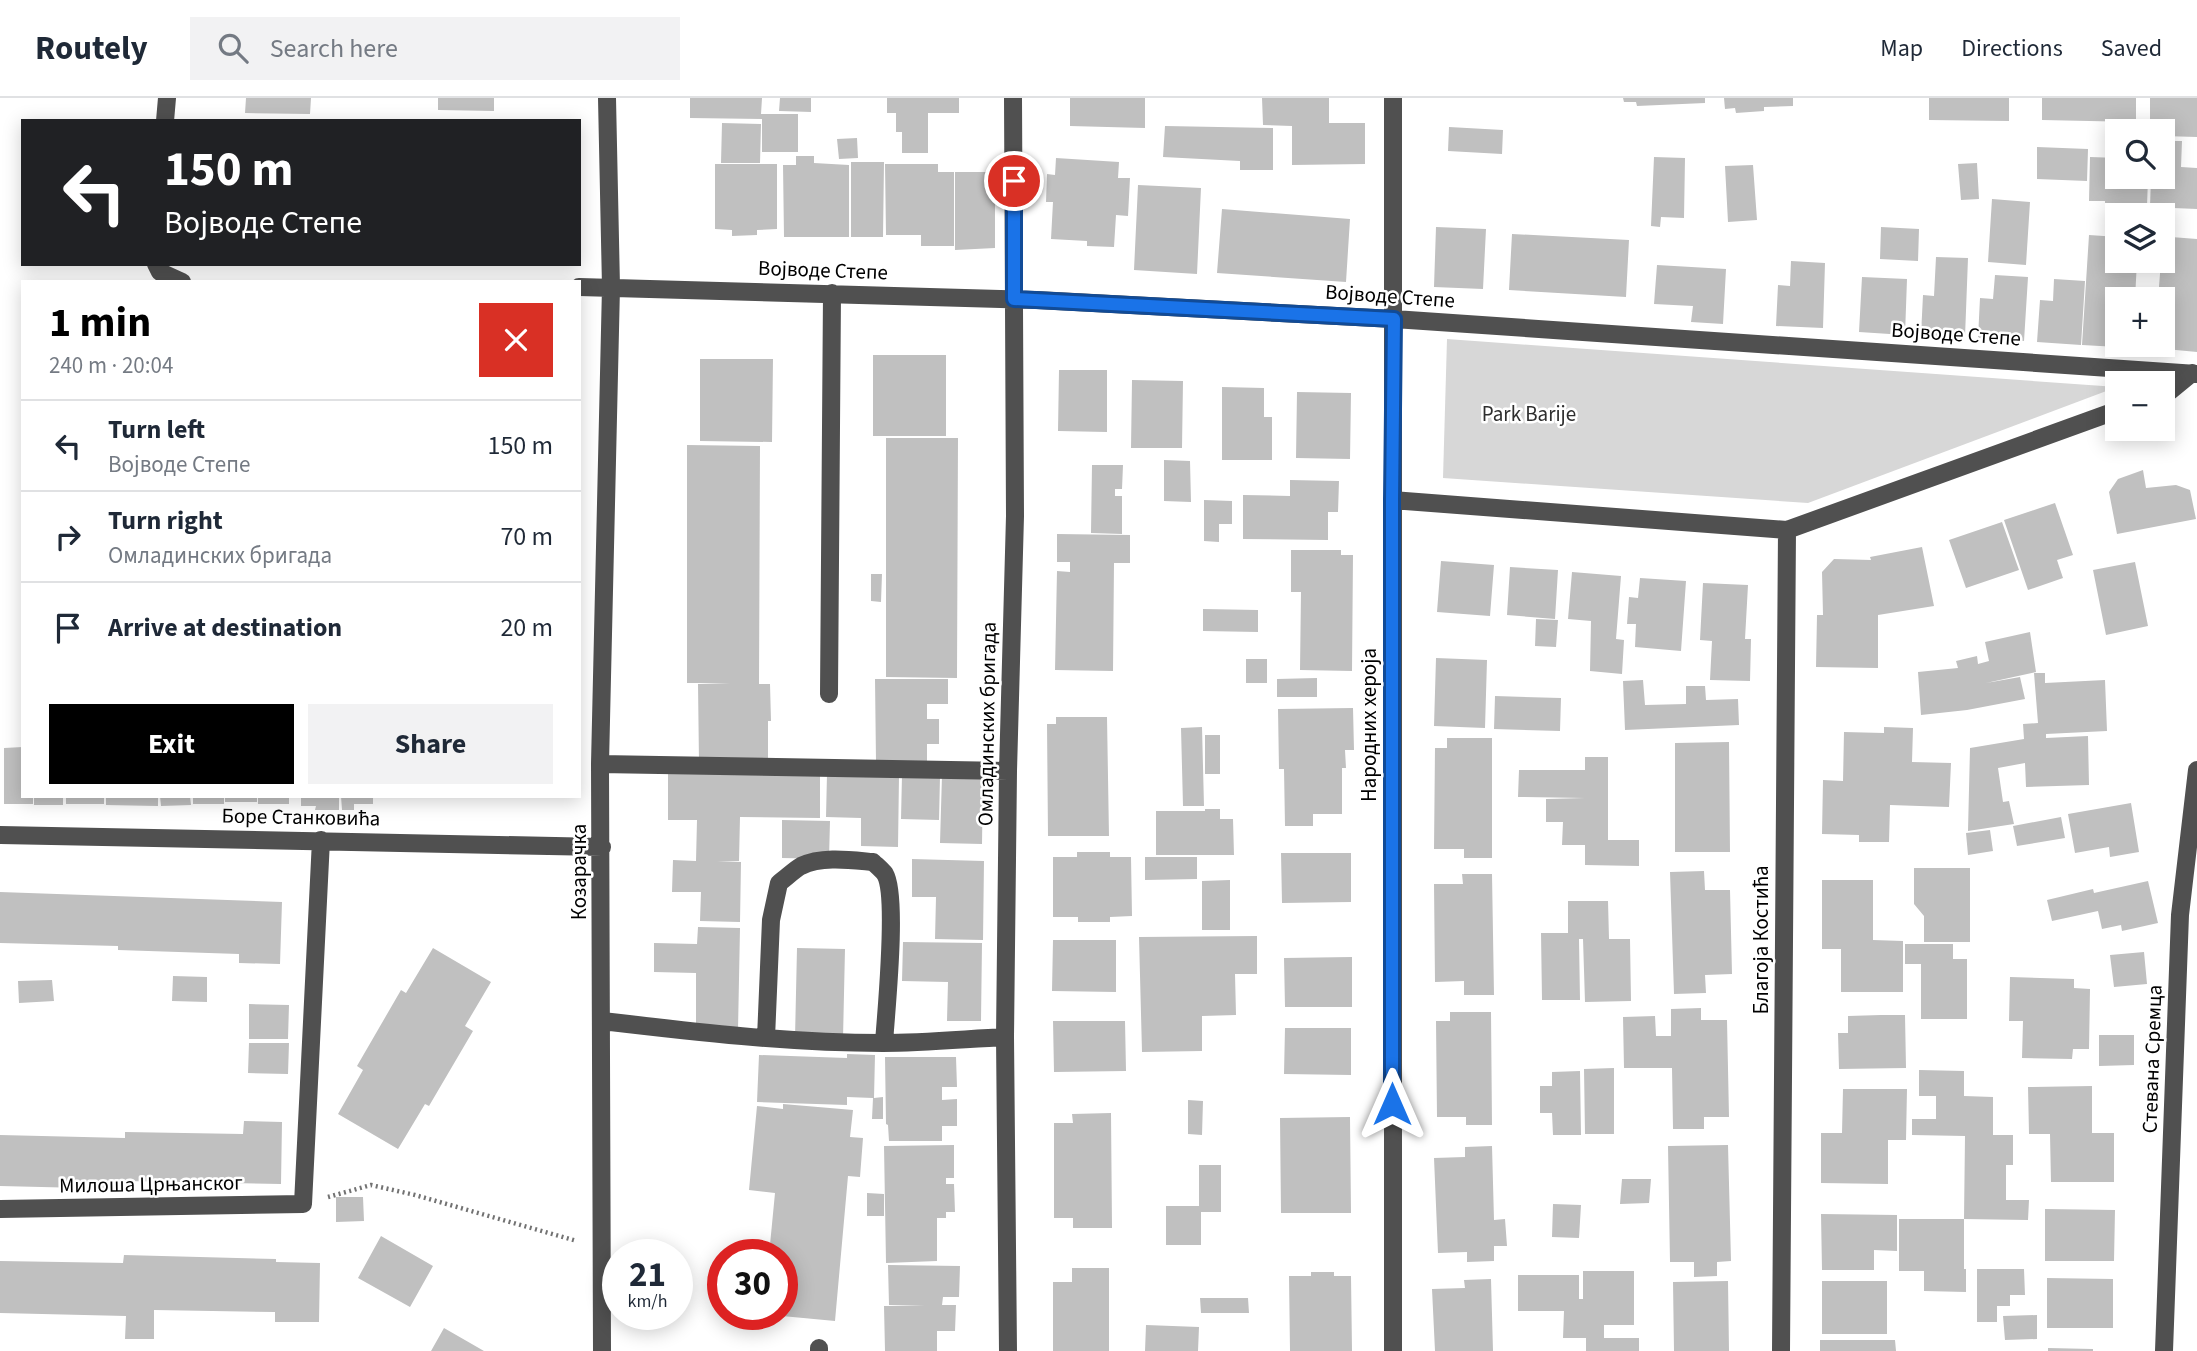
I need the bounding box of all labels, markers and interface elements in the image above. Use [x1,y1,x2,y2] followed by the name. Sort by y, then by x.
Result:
[190,17,680,80] search box
[35,25,148,72] text: Routely
[214,29,252,67] icon: search
[270,30,398,67] text: Search here
[1880,31,1923,66] text: Map
[1961,31,2063,66] text: Directions
[2101,31,2162,66] text: Saved
[2105,119,2175,441] map controls
[2105,119,2175,189] button: search
[164,135,293,205] text: 150 m
[49,147,140,238] icon: left
[984,151,1044,211] pin
[995,162,1033,200] icon: arrive
[164,200,362,246] text: Војводе Степе
[2105,203,2175,273] button: layers
[758,253,888,287] street label: Војводе Степе
[1324,277,1456,315] street label: Војводе Степе
[2105,287,2175,357] button: +
[49,293,151,353] text: 1 min
[479,303,553,377] button: close
[1890,315,2022,353] street label: Војводе Степе
[49,349,173,382] text: 240 m · 20:04
[2105,371,2175,441] button: −
[1482,399,1576,429] park label: Park Barije
[108,411,205,448] text: Turn left
[49,427,87,465] icon: left
[487,427,553,464] text: 150 m
[108,448,250,481] text: Војводе Степе
[108,502,223,539] text: Turn right
[49,518,87,556] icon: right
[500,518,553,555] text: 70 m
[108,539,332,572] text: Омладинских бригада
[49,609,87,647] icon: arrive
[108,609,342,646] text: Arrive at destination
[500,609,553,646] text: 20 m
[970,621,1004,827] street label: Омладинских бригада
[1354,648,1384,802] street label: Народних хероја
[49,704,294,784] button: Exit
[308,704,553,784] button: Share
[221,801,381,833] street label: Боре Станковића
[564,824,594,920] street label: Козарачка
[1746,865,1776,1015] street label: Благоја Костића
[2134,984,2170,1134] street label: Стевана Сремца
[1355,1067,1429,1141] position arrow
[59,1167,243,1201] street label: Милоша Црњанског
[707,1239,798,1330] speed limit sign: 30
[629,1250,666,1300] text: 21
[628,1289,667,1314] text: km/h

